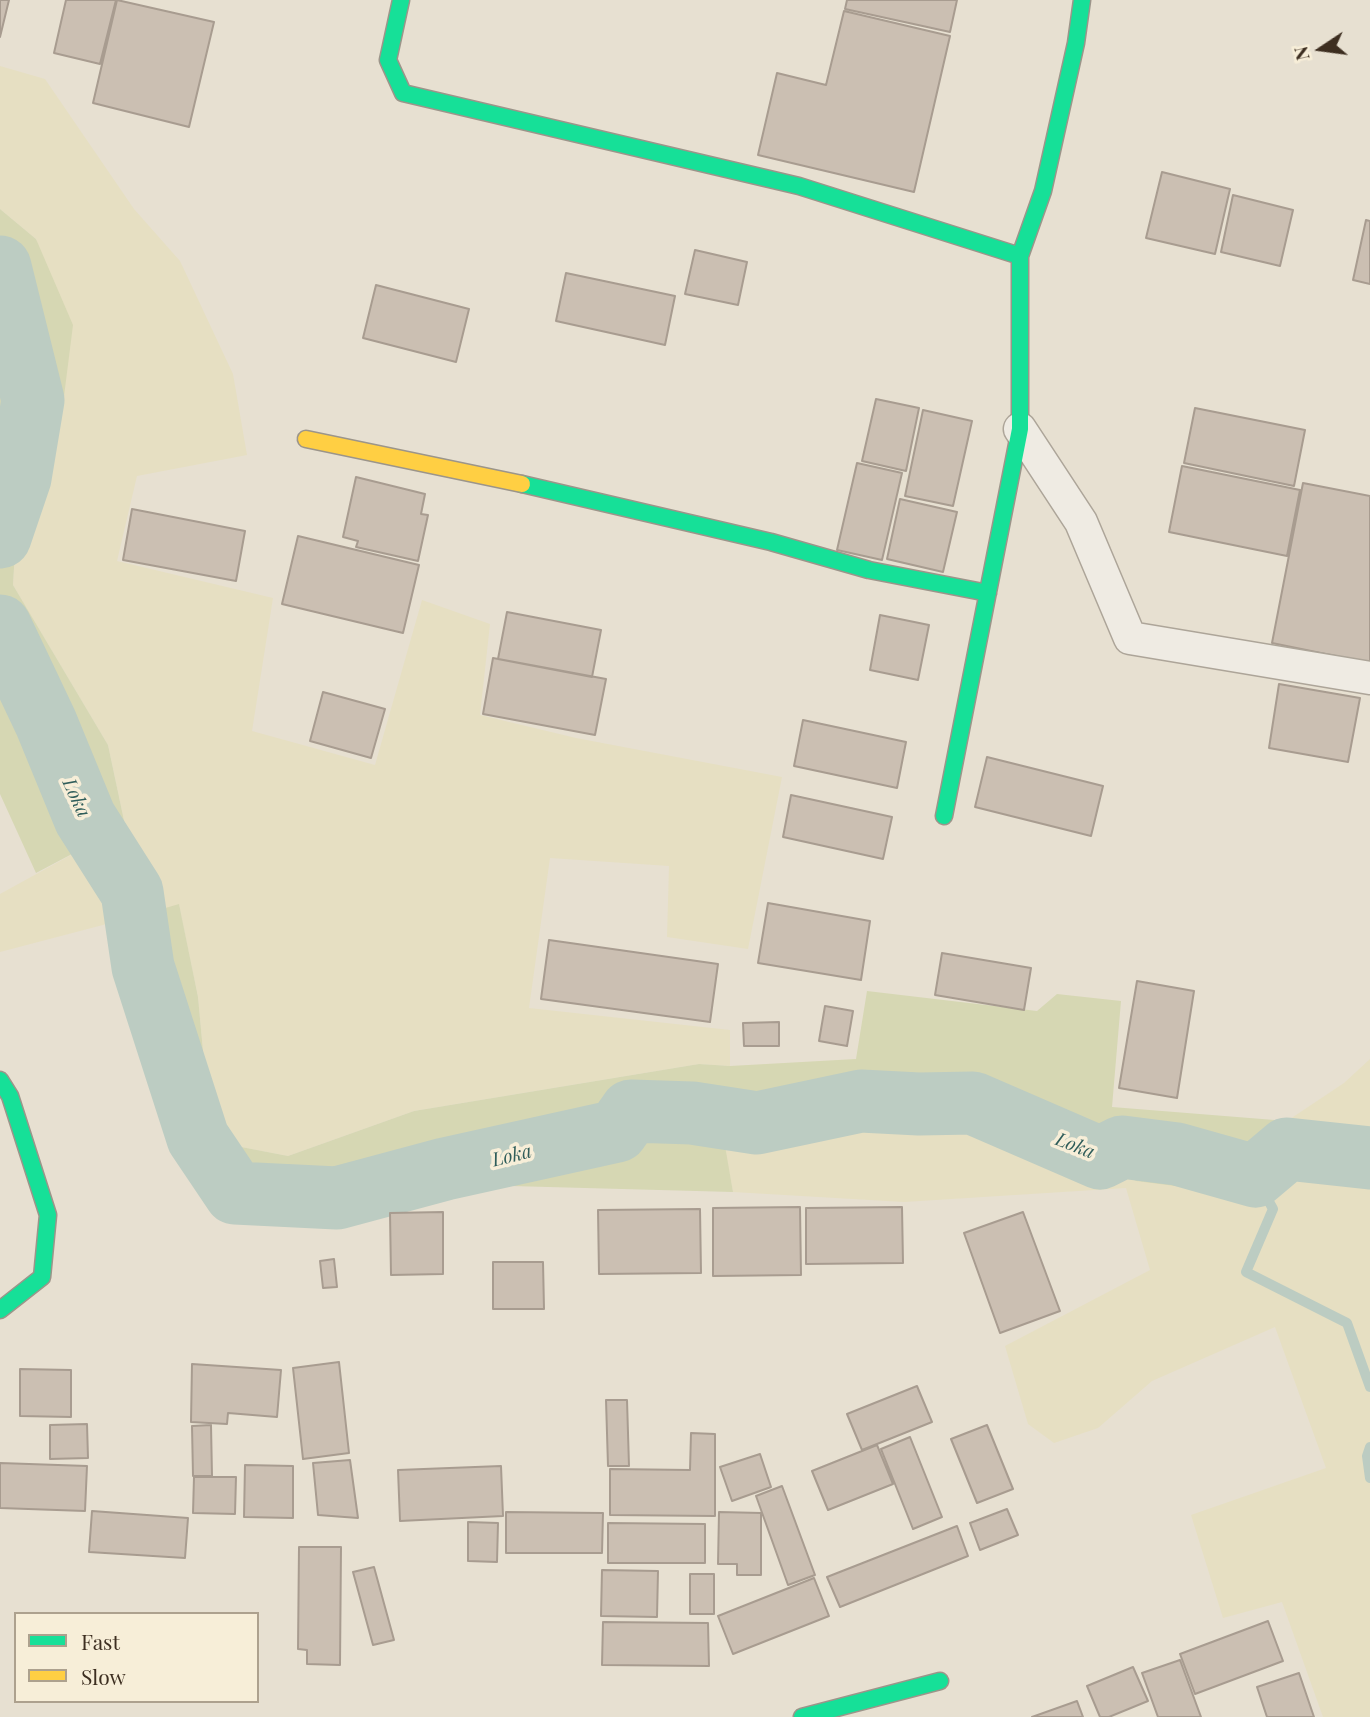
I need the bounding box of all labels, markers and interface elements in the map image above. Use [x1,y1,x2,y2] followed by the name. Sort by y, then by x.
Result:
[1286,14,1356,84] north arrow
[1286,44,1315,63] text: N
[57,775,95,821] water label: Loka
[1052,1128,1098,1164] water label: Loka
[490,1140,534,1172] water label: Loka
[14,1612,259,1703] legend
[81,1627,120,1655] text: Fast
[81,1662,126,1690] text: Slow

